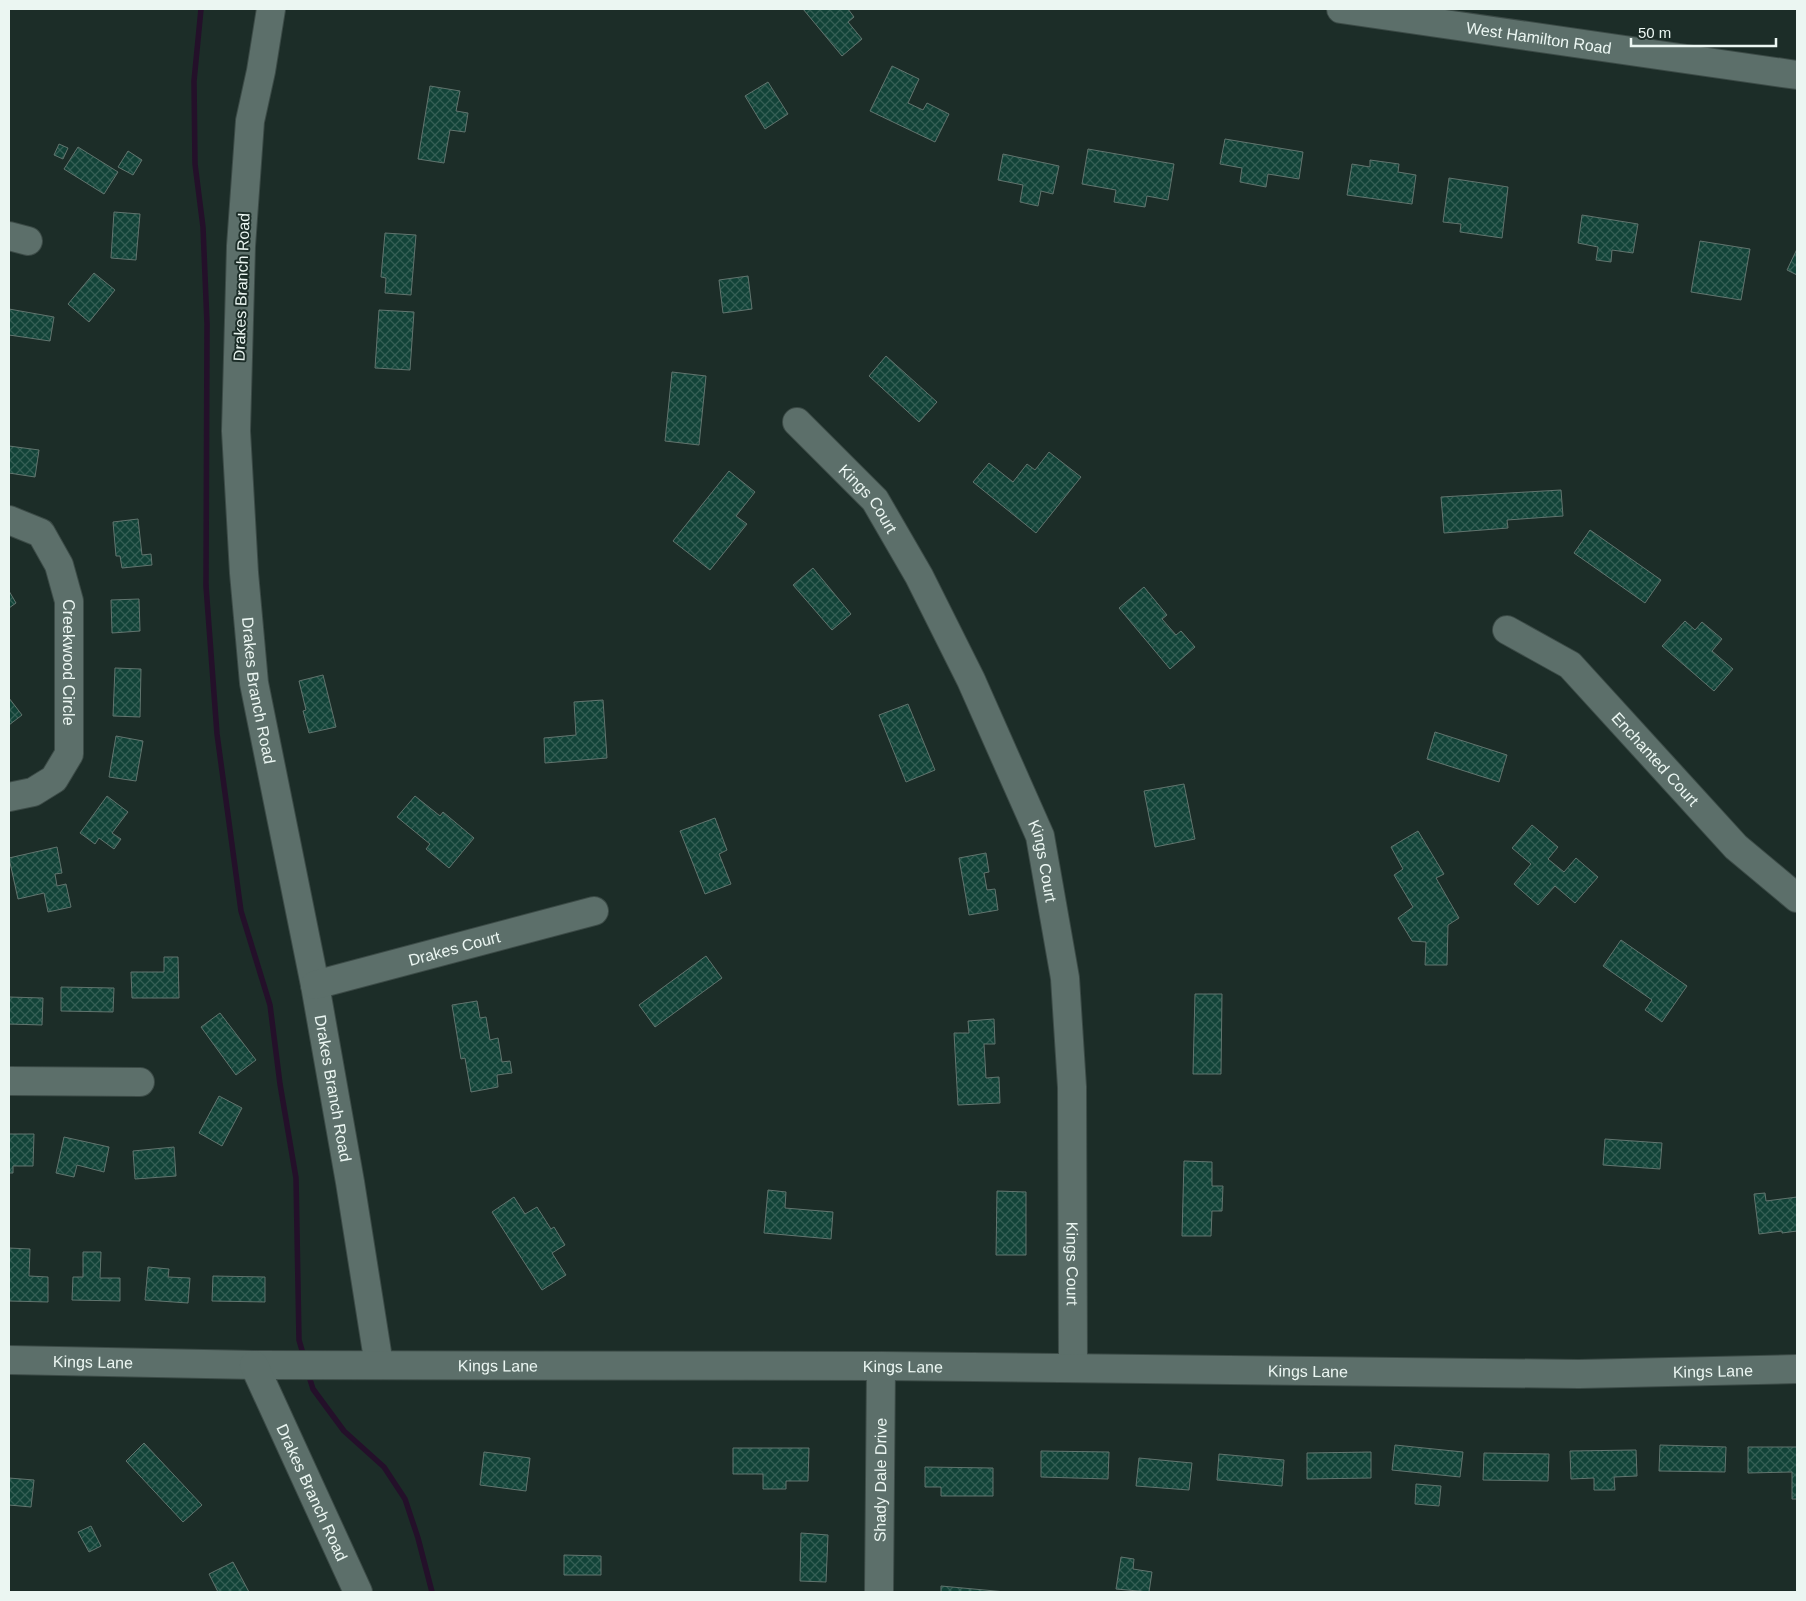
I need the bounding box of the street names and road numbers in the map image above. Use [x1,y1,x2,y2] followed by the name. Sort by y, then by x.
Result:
[1465,19,1613,57] street label: West Hamilton Road
[230,213,253,362] street label: Drakes Branch Road
[835,461,900,537] street label: Kings Court
[60,599,77,726] street label: Creekwood Circle
[239,616,278,765] street label: Drakes Branch Road
[1608,709,1702,810] street label: Enchanted Court
[1025,817,1060,904] street label: Kings Court
[407,928,503,969] street label: Drakes Court
[311,1014,354,1163] street label: Drakes Branch Road
[1063,1222,1081,1306] street label: Kings Court
[53,1353,133,1372] street label: Kings Lane
[458,1357,538,1374] street label: Kings Lane
[863,1358,943,1376] street label: Kings Lane
[1268,1362,1348,1380] street label: Kings Lane
[1673,1362,1753,1381] street label: Kings Lane
[871,1418,890,1542] street label: Shady Dale Drive
[273,1421,351,1564] street label: Drakes Branch Road

